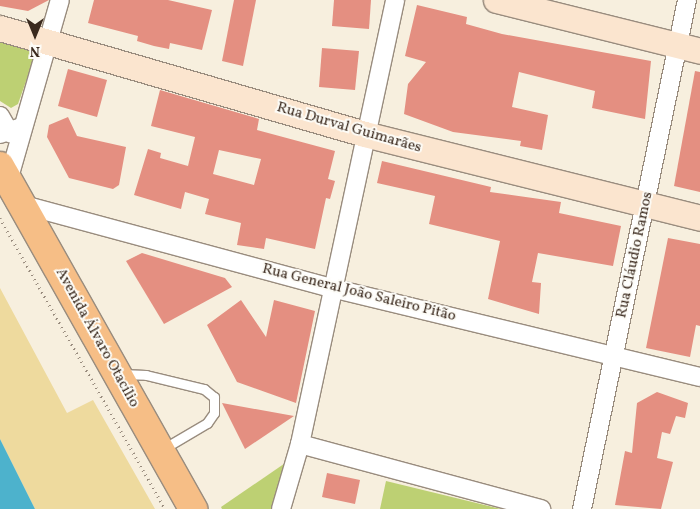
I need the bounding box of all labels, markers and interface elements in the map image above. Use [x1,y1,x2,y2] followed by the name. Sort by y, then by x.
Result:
[10,10,60,60] north arrow
[30,41,40,60] text: N
[275,99,423,157] street label: Rua Durval Guimarães
[613,190,657,320] street label: Rua Cláudio Ramos
[260,260,458,326] street label: Rua General João Saleiro Pitão
[51,265,143,411] street label: Avenida Álvaro Otacílio

